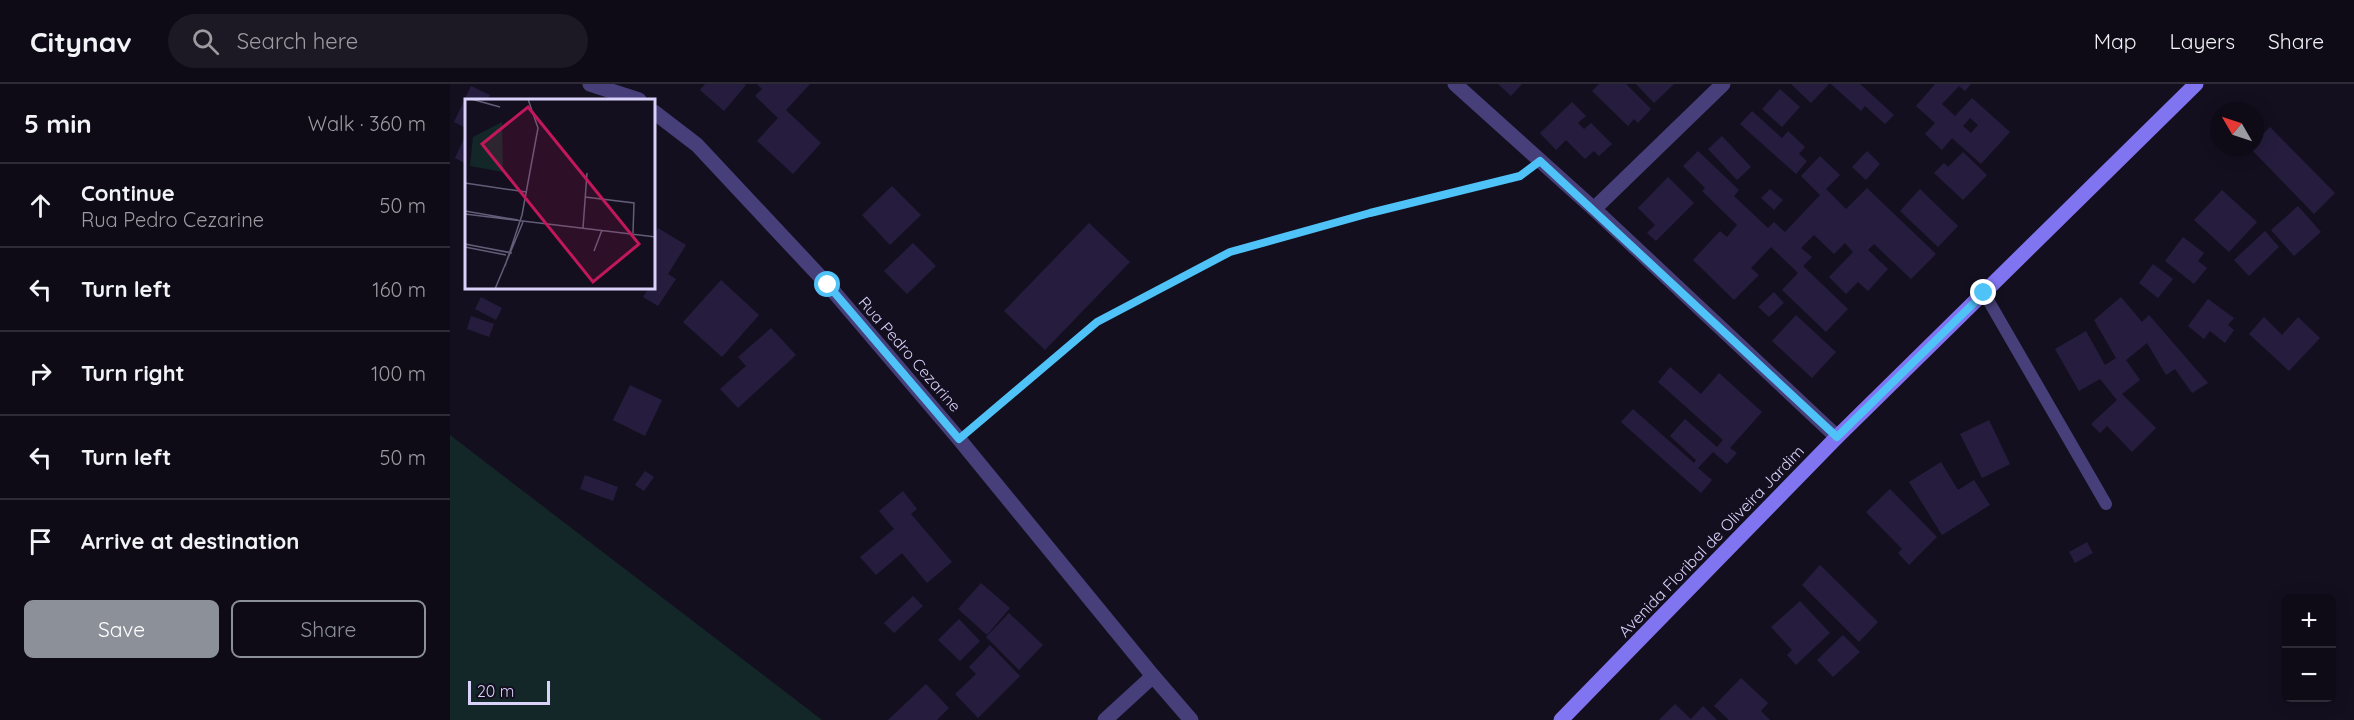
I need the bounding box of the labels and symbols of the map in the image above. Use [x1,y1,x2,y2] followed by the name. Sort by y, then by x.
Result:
[465,99,656,290] inset map
[2210,102,2264,156] north arrow
[814,271,840,297] route start
[1970,279,1996,305] route end
[854,292,966,416] street label: Rua Pedro Cezarine
[1614,441,1808,641] street label: Avenida Floribal de Oliveira Jardim
[468,678,550,706] scale bar

